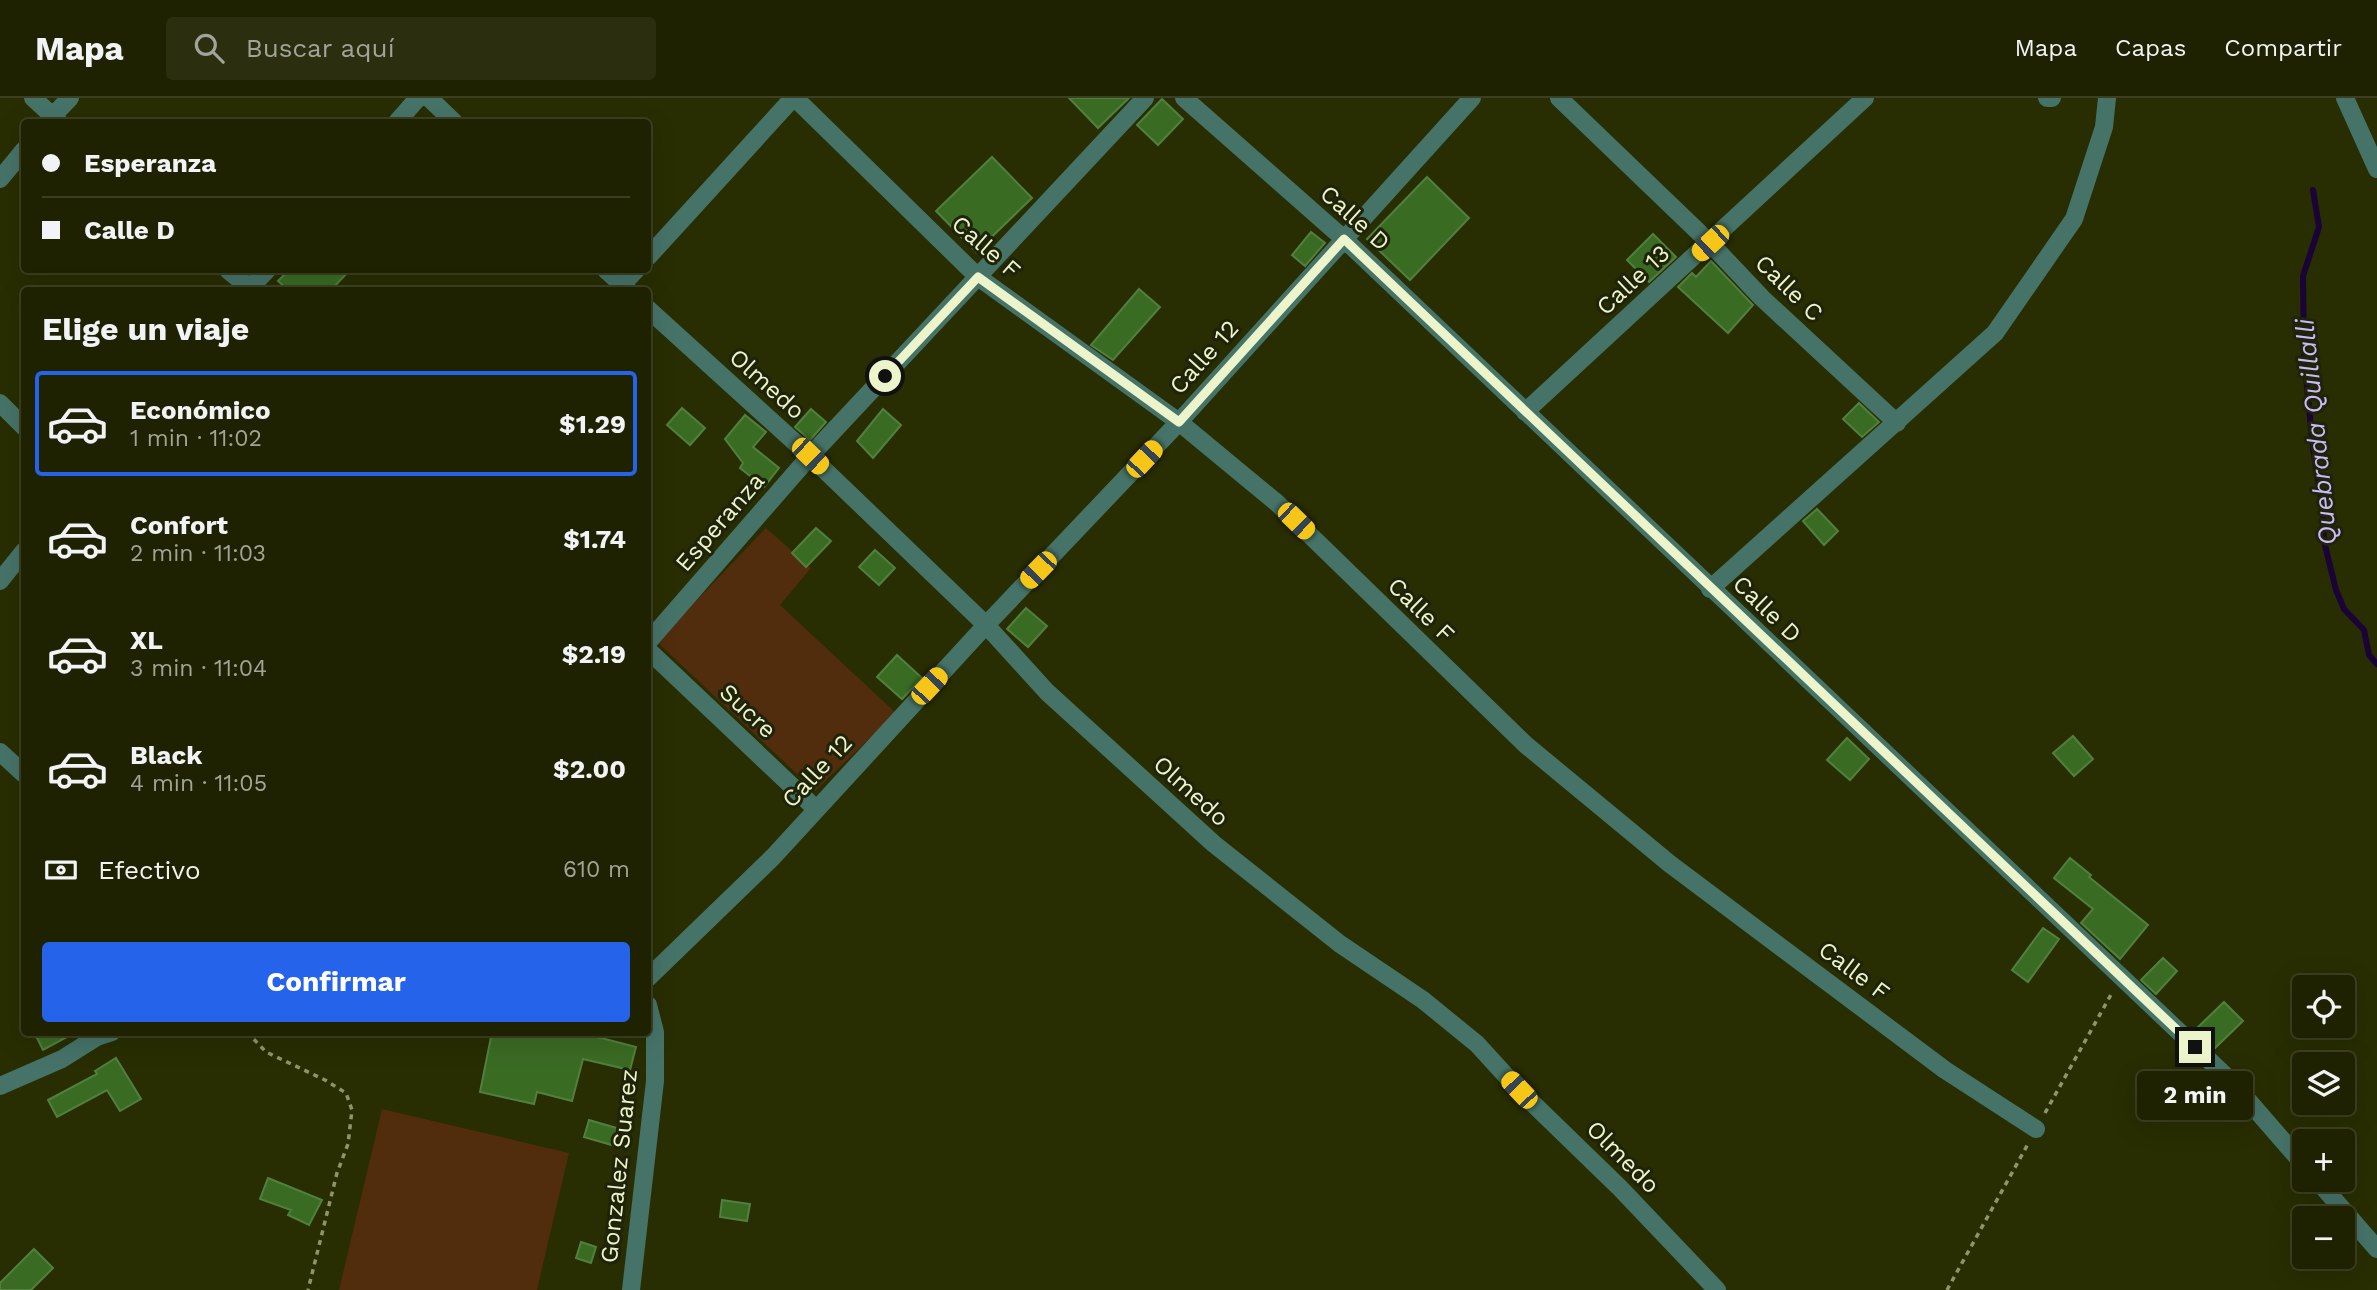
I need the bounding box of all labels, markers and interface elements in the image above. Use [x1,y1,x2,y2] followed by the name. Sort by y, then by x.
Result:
[166,17,656,80] search box
[35,29,124,68] text: Mapa
[190,29,228,67] icon: search
[246,33,395,63] text: Buscar aquí
[2014,34,2077,62] text: Mapa
[2115,34,2186,62] text: Capas
[2224,34,2342,62] text: Compartir
[84,148,216,178] text: Esperanza
[1314,179,1396,257] street label: Calle D
[946,210,1026,284] street label: Calle F
[84,215,175,245] text: Calle D
[1688,221,1733,265] car
[1591,239,1675,321] street label: Calle 13
[1749,249,1829,327] street label: Calle C
[42,310,249,348] text: Elige un viaje
[1164,314,1244,400] street label: Calle 12
[2289,316,2343,547] water label: Quebrada Quillalli
[724,343,810,425] street label: Olmedo
[869,360,901,392] route start
[46,392,109,455] icon: car
[130,395,271,425] text: Económico
[559,409,626,439] text: $1.29
[130,425,262,452] text: 1 min · 11:02
[788,434,833,478] car
[1122,436,1167,482] car
[670,467,770,577] street label: Esperanza
[1274,499,1319,543] car
[46,507,109,570] icon: car
[130,510,228,540] text: Confort
[563,524,626,554] text: $1.74
[130,540,266,567] text: 2 min · 11:03
[1016,548,1061,592] car
[1727,570,1807,648] street label: Calle D
[1382,572,1460,648] street label: Calle F
[46,622,109,685] icon: car
[130,625,163,655] text: XL
[562,639,626,669] text: $2.19
[130,655,267,682] text: 3 min · 11:04
[907,663,952,709] car
[714,678,782,744] street label: Sucre
[776,729,858,813] street label: Calle 12
[46,737,109,800] icon: car
[130,740,202,770] text: Black
[1148,750,1234,832] street label: Olmedo
[553,754,626,784] text: $2.00
[130,770,267,797] text: 4 min · 11:05
[42,851,80,889] icon: cash
[98,855,201,885] text: Efectivo
[563,856,630,883] text: 610 m
[1813,935,1895,1007] street label: Calle F
[42,942,630,1022] button: Confirmar
[2292,975,2355,1269] map controls
[2292,975,2355,1038] button: locate
[2179,1031,2211,1063] route end
[2292,1052,2355,1115] button: layers
[1497,1067,1542,1113] car
[595,1068,643,1264] street label: Gonzalez Suarez
[2137,1072,2253,1121] callout: 2 min
[2164,1082,2226,1109] text: 2 min
[1581,1115,1665,1199] street label: Olmedo
[2292,1129,2355,1192] button: +
[2292,1206,2355,1269] button: −

